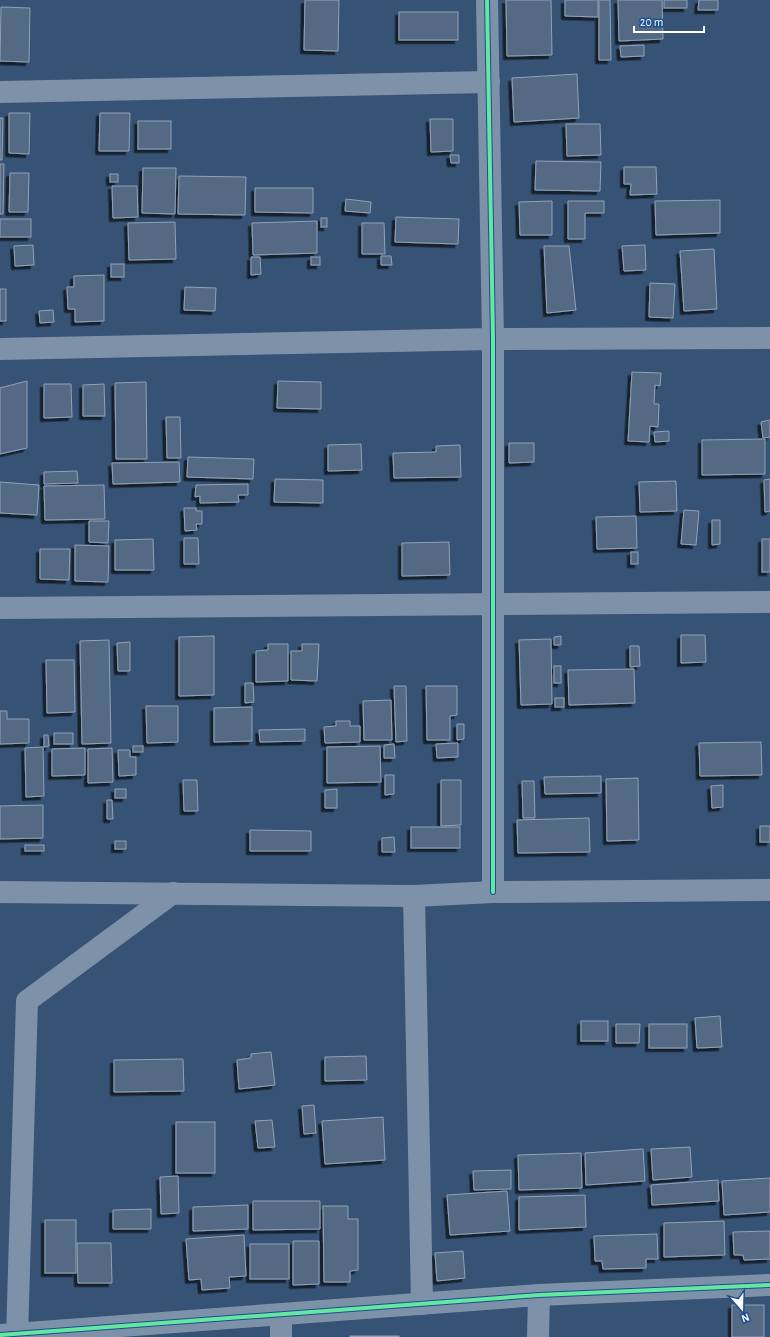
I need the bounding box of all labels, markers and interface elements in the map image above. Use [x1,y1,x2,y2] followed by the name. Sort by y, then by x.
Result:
[634,8,704,34] scale bar
[640,16,663,28] text: 20 m
[722,1289,762,1329] north arrow
[740,1311,751,1324] text: N

